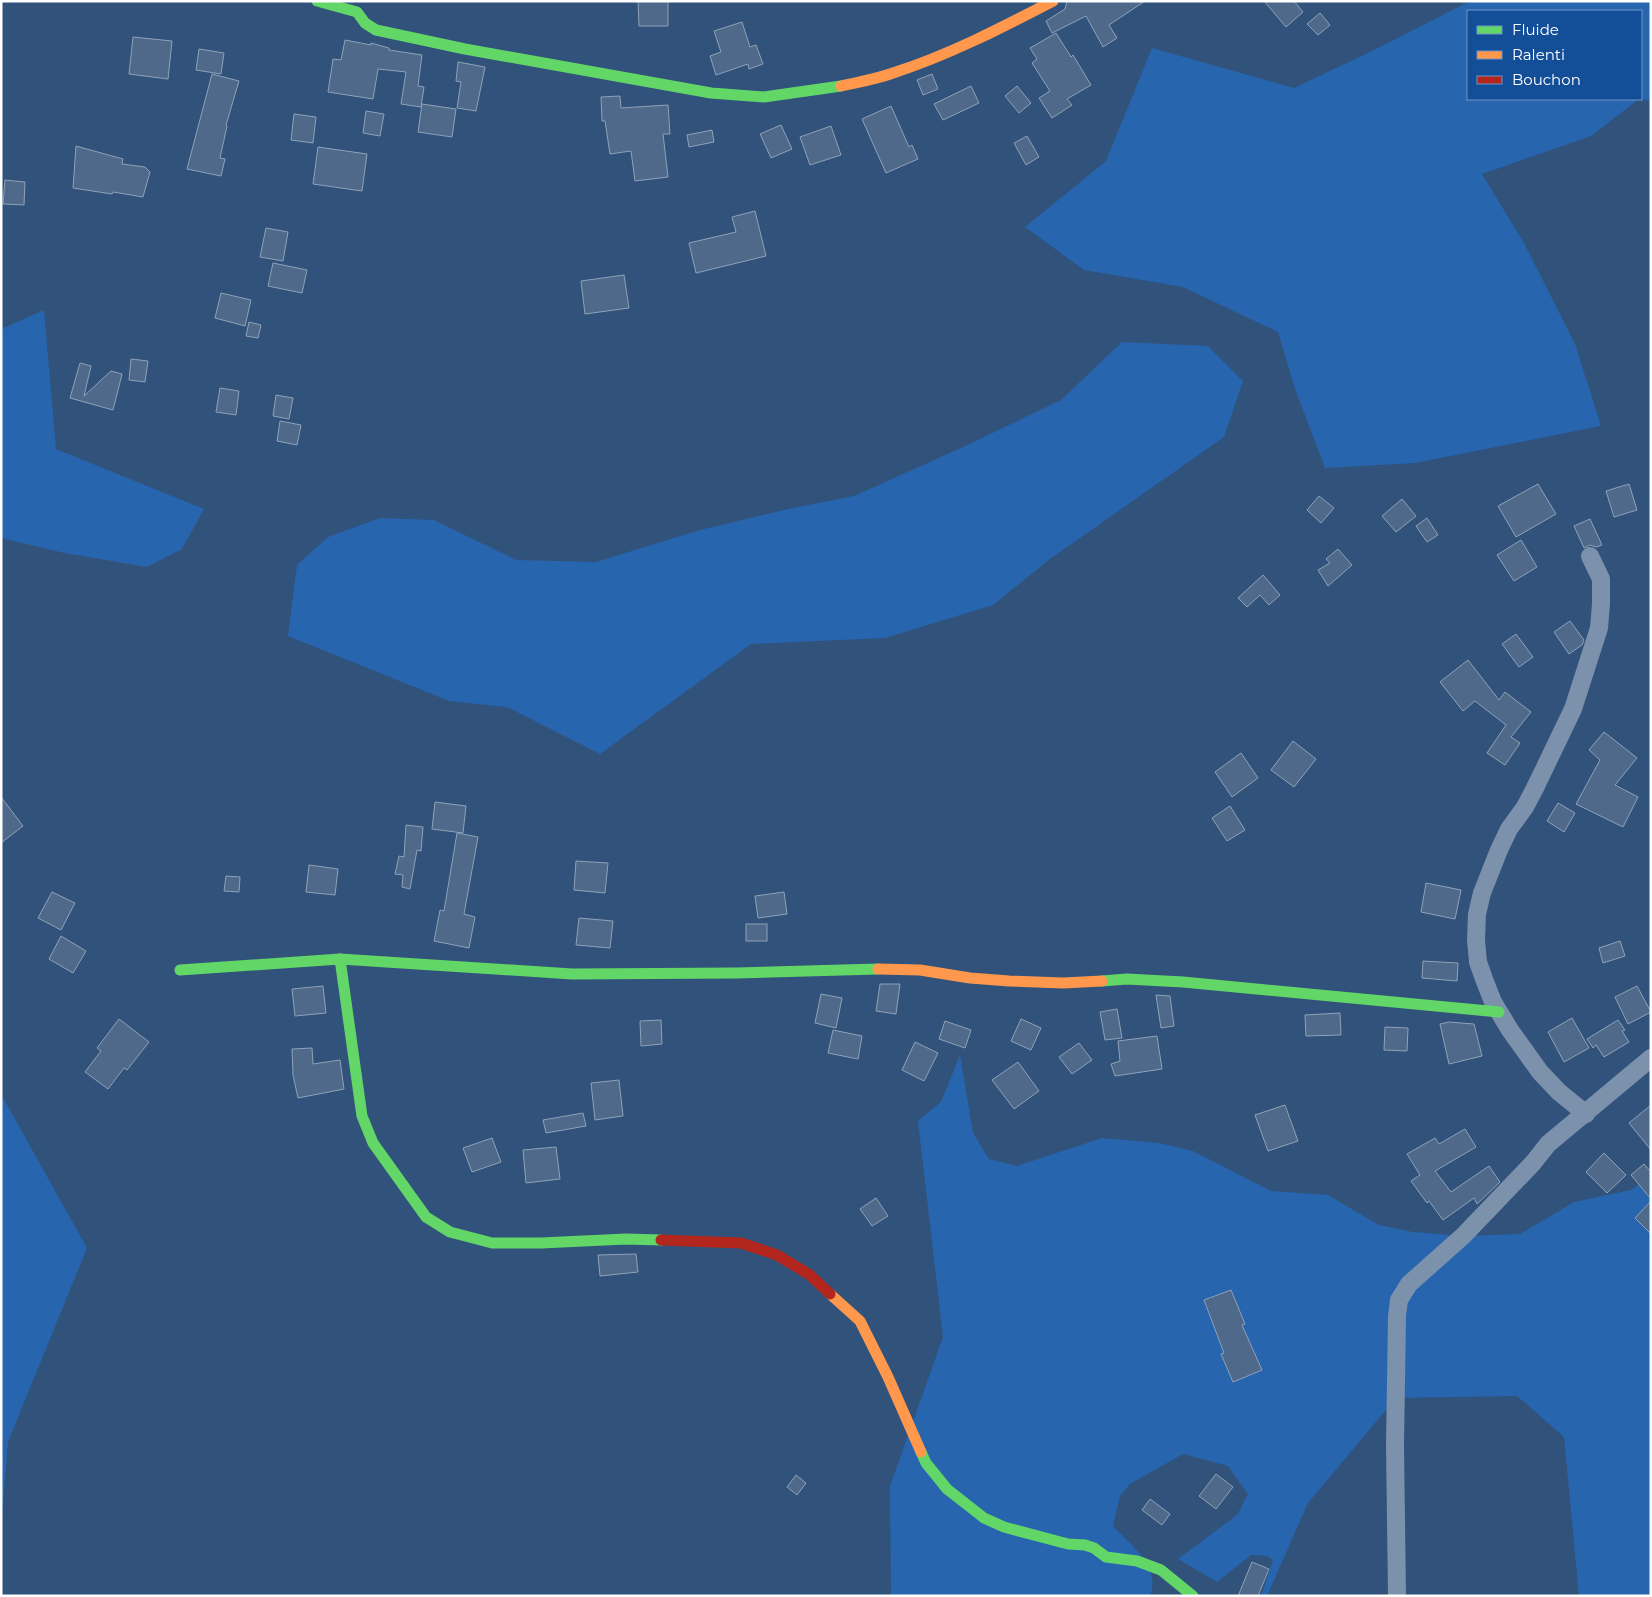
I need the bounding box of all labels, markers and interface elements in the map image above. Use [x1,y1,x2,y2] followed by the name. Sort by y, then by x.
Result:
[1467,10,1642,100] legend
[1512,20,1559,39] text: Fluide
[1512,45,1565,64] text: Ralenti
[1512,70,1581,89] text: Bouchon

